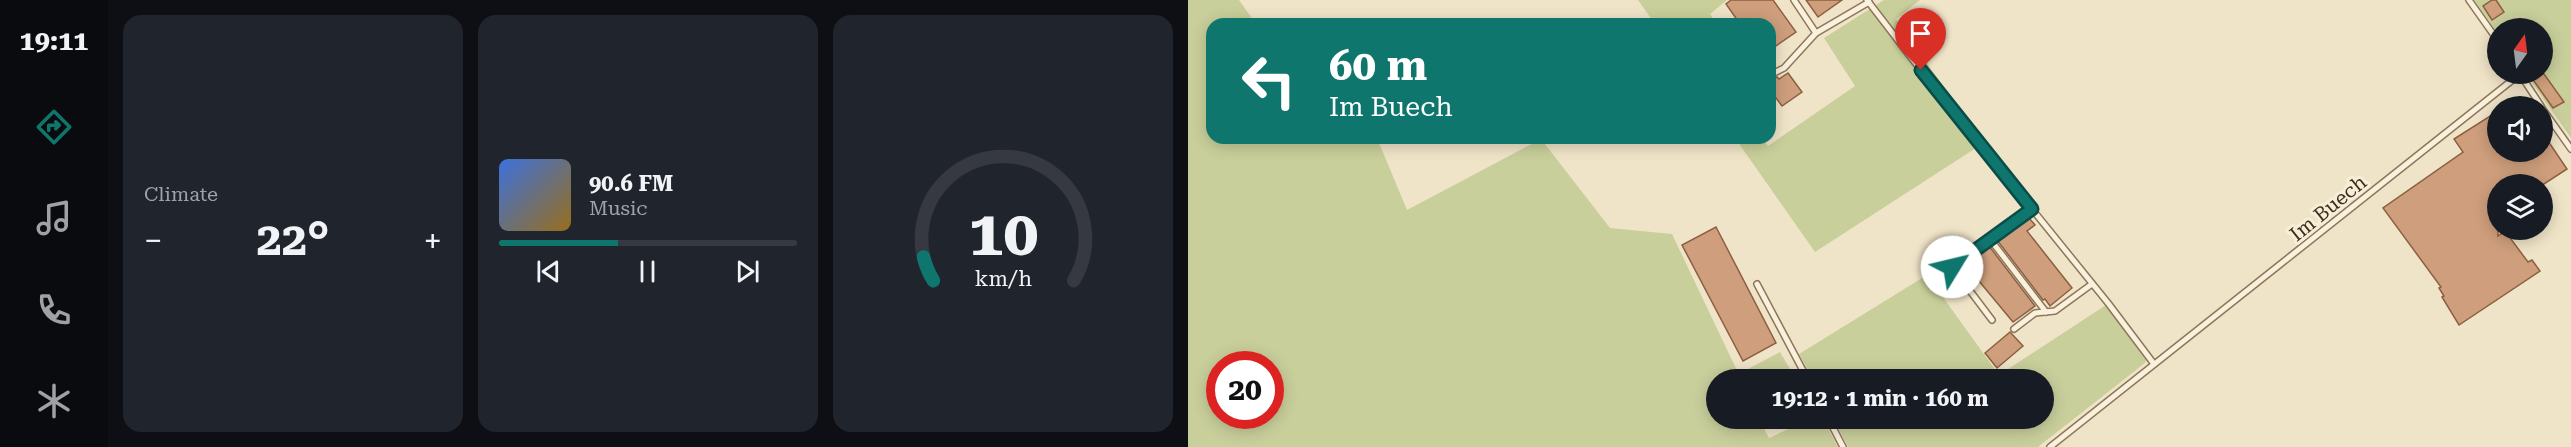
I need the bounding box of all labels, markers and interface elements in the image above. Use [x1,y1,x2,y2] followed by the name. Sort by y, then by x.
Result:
[1895,8,1946,70] pin
[1904,17,1937,50] icon: arrive
[2487,18,2553,84] north arrow
[2487,18,2553,240] map controls
[20,25,88,57] text: 19:11
[1329,41,1427,90] text: 60 m
[1230,42,1308,120] icon: left
[1329,91,1453,123] text: Im Buech
[2487,96,2553,162] button: sound
[33,106,75,148] icon: directions
[2285,170,2371,246] street label: Im Buech
[589,171,673,196] text: 90.6 FM
[2487,174,2553,240] button: layers
[144,182,218,206] text: Climate
[589,196,648,220] text: Music
[33,197,75,239] icon: music
[968,197,1038,270] text: 10
[257,213,329,266] text: 22°
[144,221,162,260] text: −
[424,221,442,260] text: +
[1920,235,1984,299] position arrow
[532,255,565,288] icon: previous
[631,255,664,288] icon: pause
[731,255,764,288] icon: next
[974,266,1032,291] text: km/h
[33,289,75,331] icon: phone
[1206,351,1284,429] speed limit sign: 20
[33,380,75,422] icon: climate
[1771,386,1989,411] text: 19:12 · 1 min · 160 m

